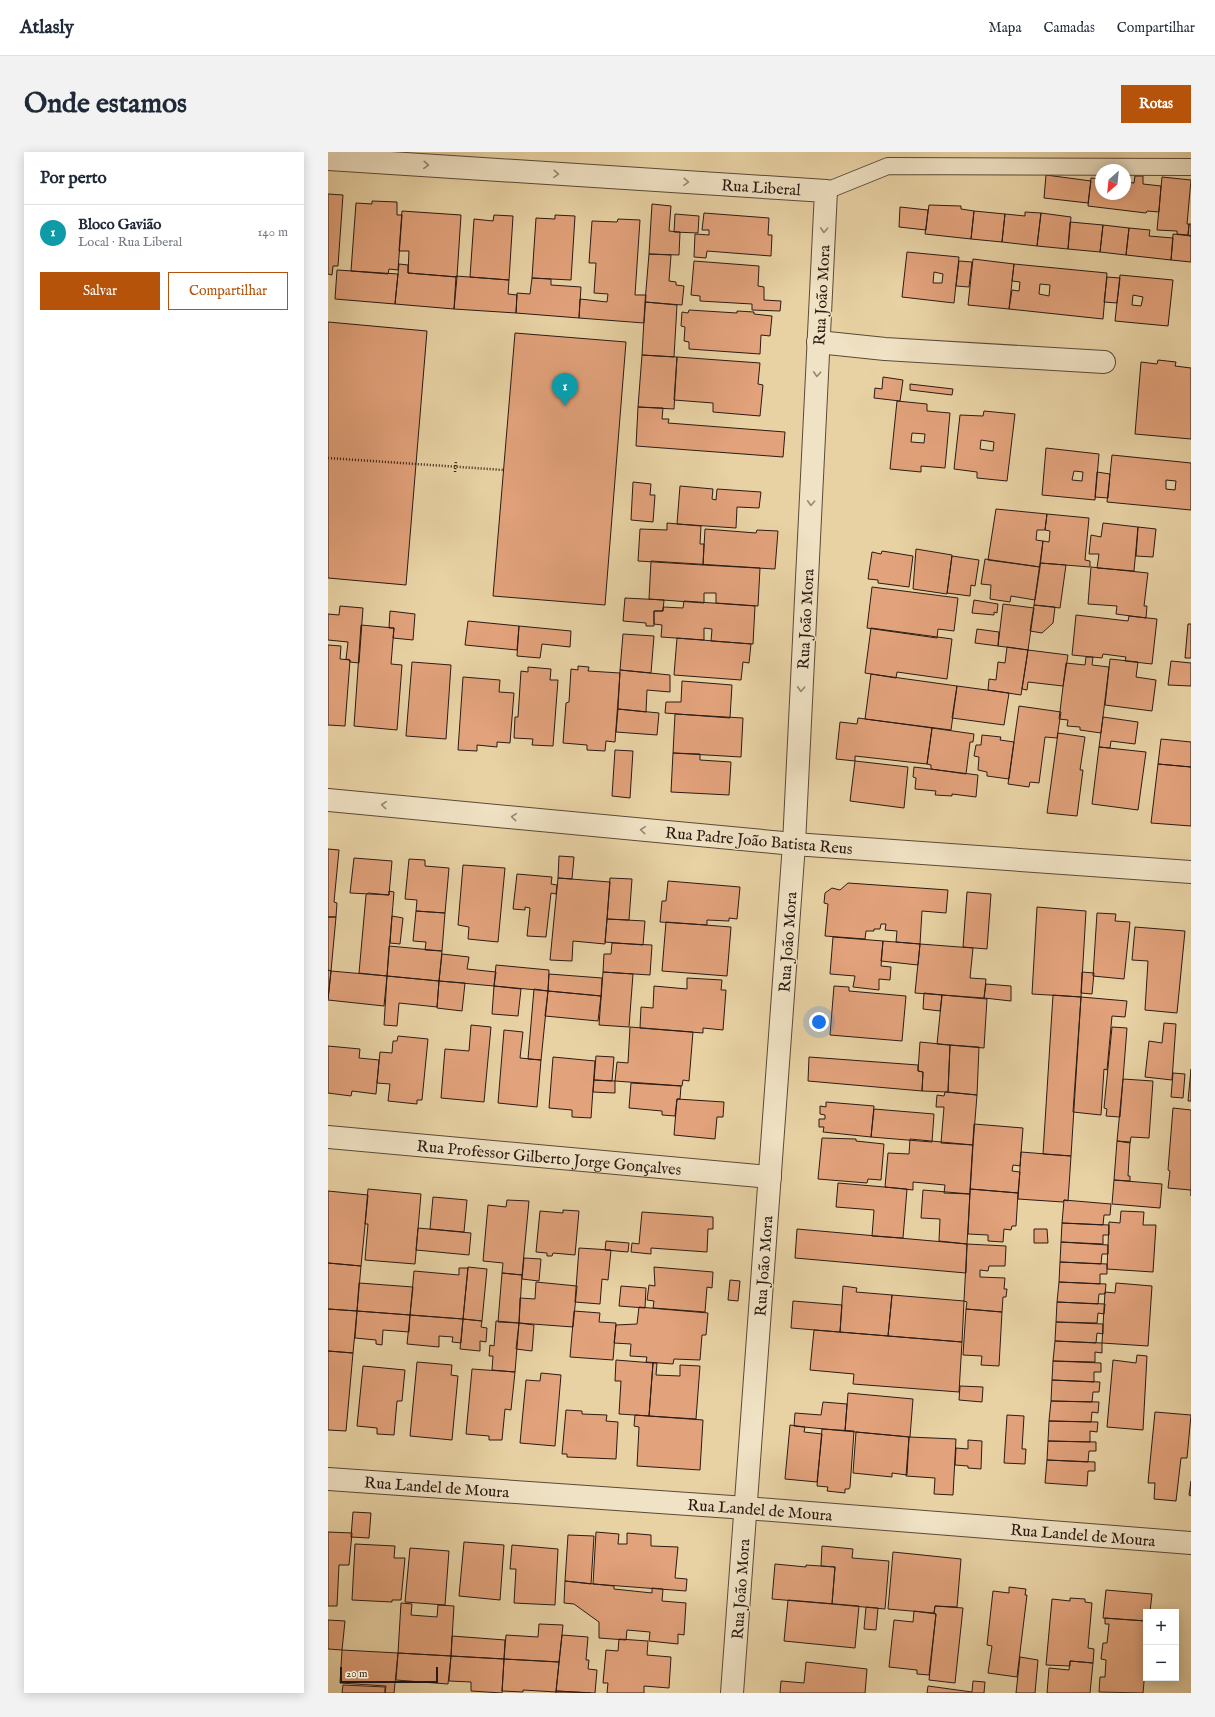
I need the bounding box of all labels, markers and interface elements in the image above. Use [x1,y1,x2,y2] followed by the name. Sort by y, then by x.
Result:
[20,16,74,40] text: Atlasly
[989,19,1021,37] text: Mapa
[1043,19,1095,37] text: Camadas
[1117,19,1195,37] text: Compartilhar
[1121,85,1191,123] button: Rotas
[24,87,187,122] text: Onde estamos
[423,161,429,170] one-way arrow
[1095,164,1131,200] north arrow
[40,168,107,189] text: Por perto
[553,169,559,178] one-way arrow
[721,176,802,201] street label: Rua Liberal
[683,177,689,186] one-way arrow
[78,215,161,234] text: Bloco Gavião
[51,224,55,241] text: 1
[258,224,288,241] text: 140 m
[820,227,828,233] one-way arrow
[78,234,182,251] text: Local · Rua Liberal
[810,244,836,346] street label: Rua João Mora
[40,272,160,310] button: Salvar
[168,272,288,310] button: Compartilhar
[813,371,821,377] one-way arrow
[552,373,578,406] pin: 1
[806,500,815,506] one-way arrow
[794,568,820,670] street label: Rua João Mora
[797,686,806,692] one-way arrow
[381,801,387,810] one-way arrow
[511,813,517,822] one-way arrow
[664,824,854,860] street label: Rua Padre João Batista Reus
[640,826,646,835] one-way arrow
[776,891,802,993] street label: Rua João Mora
[809,1012,829,1032] your location
[416,1137,682,1181] street label: Rua Professor Gilberto Jorge Gonçalves
[752,1215,778,1317] street label: Rua João Mora
[363,1474,510,1504] street label: Rua Landel de Moura
[687,1496,833,1527] street label: Rua Landel de Moura
[1010,1521,1156,1552] street label: Rua Landel de Moura
[729,1538,755,1640] street label: Rua João Mora
[1143,1609,1179,1681] map controls
[1143,1609,1179,1645] button: +
[1143,1645,1179,1681] button: −
[340,1665,438,1684] scale bar
[346,1667,367,1681] text: 20 m

